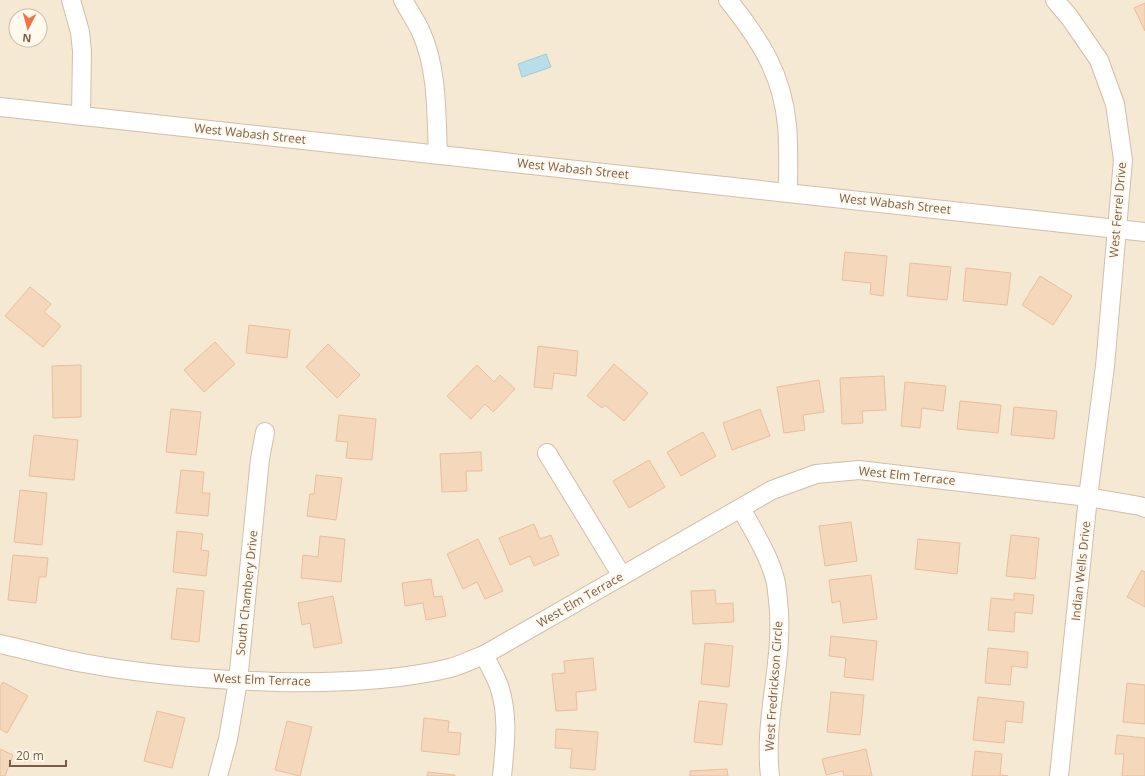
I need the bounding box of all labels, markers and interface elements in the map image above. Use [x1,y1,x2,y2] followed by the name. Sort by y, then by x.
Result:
[8,8,48,48] north arrow
[22,31,32,46] text: N
[193,119,307,148] street label: West Wabash Street
[516,154,630,183] street label: West Wabash Street
[1105,161,1130,258] street label: West Ferrel Drive
[838,189,952,218] street label: West Wabash Street
[858,462,957,489] street label: West Elm Terrace
[1067,520,1094,622] street label: Indian Wells Drive
[231,529,262,657] street label: South Chambery Drive
[533,568,626,631] street label: West Elm Terrace
[760,620,787,752] street label: West Fredrickson Circle
[213,669,311,690] street label: West Elm Terrace
[10,742,66,768] scale bar
[16,747,44,764] text: 20 m

